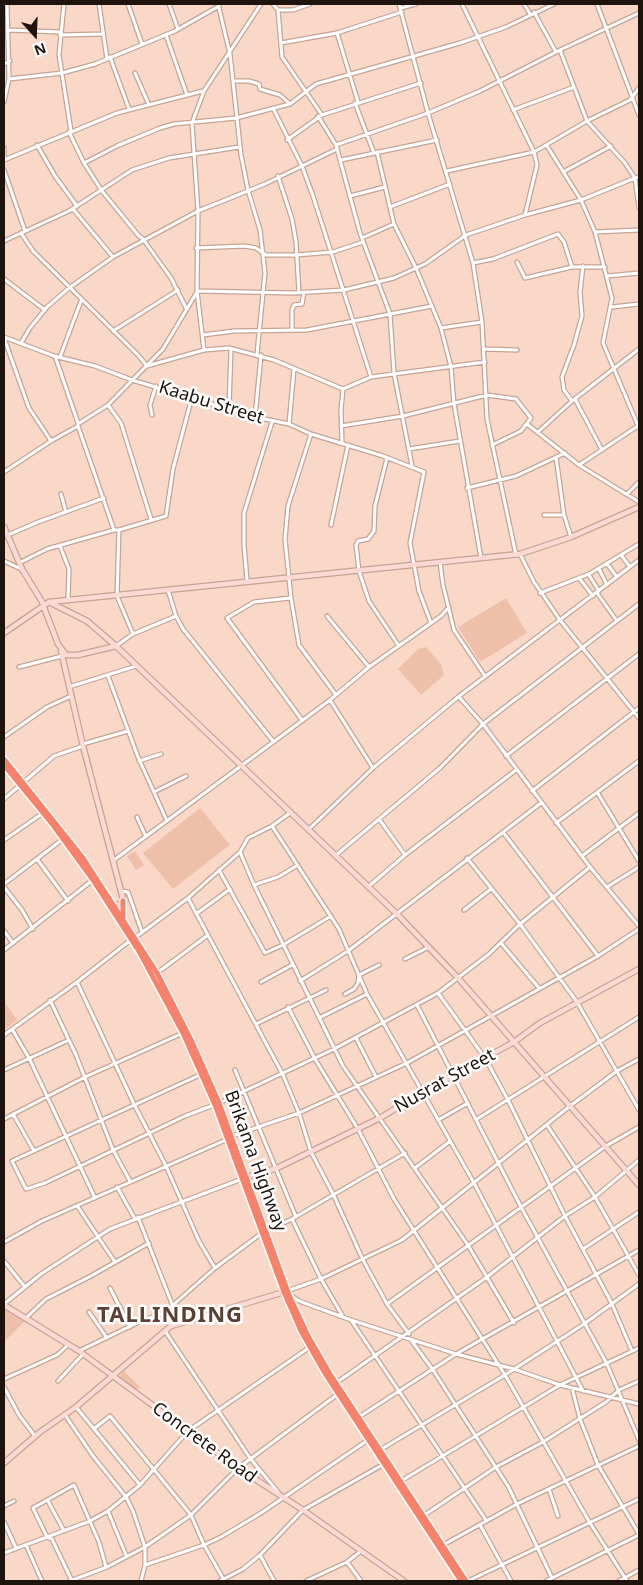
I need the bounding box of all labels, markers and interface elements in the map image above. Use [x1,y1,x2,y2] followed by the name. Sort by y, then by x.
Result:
[10,10,60,60] north arrow
[32,39,49,60] text: N
[156,377,266,429] street label: Kaabu Street
[391,1044,499,1118] street label: Nusrat Street
[219,1087,291,1235] street label: Brikama Highway
[96,1303,244,1329] district label: TALLINDING
[148,1398,260,1488] street label: Concrete Road

